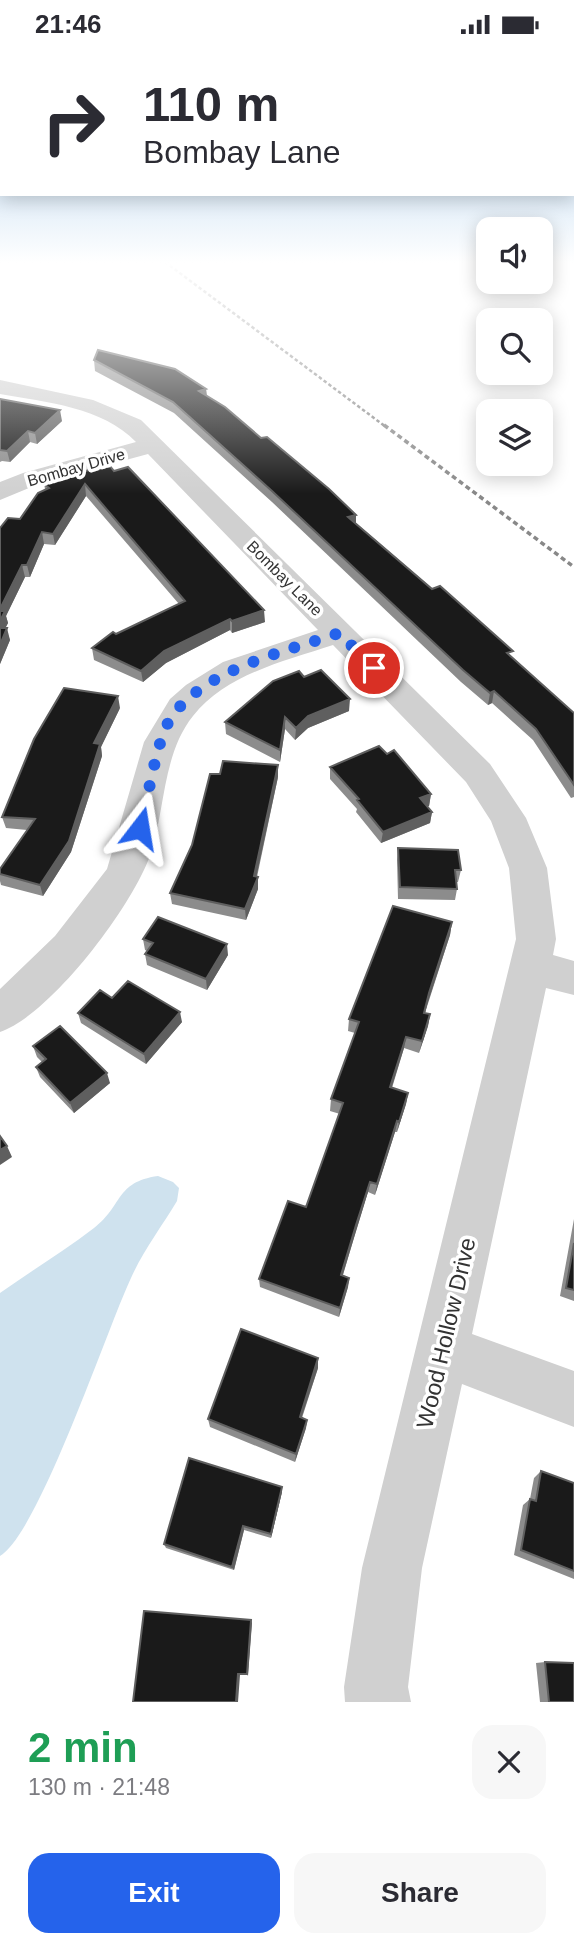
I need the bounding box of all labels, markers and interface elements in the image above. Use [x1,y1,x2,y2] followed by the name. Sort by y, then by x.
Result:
[35,9,102,39] text: 21:46
[28,77,119,168] icon: right
[143,77,279,131] text: 110 m
[143,134,340,170] text: Bombay Lane
[476,217,553,476] map controls
[476,217,553,294] button: sound
[476,308,553,385] button: search
[476,399,553,476] button: layers
[25,445,127,489] street label: Bombay Drive
[244,537,326,619] street label: Bombay Lane
[344,638,404,698] pin
[355,649,393,687] icon: arrive
[103,791,177,865] position arrow
[411,1235,481,1431] street label: Wood Hollow Drive
[28,1724,138,1771] text: 2 min
[472,1725,546,1799] button: close
[28,1774,170,1800] text: 130 m · 21:48
[28,1853,280,1933] button: Exit
[294,1853,546,1933] button: Share

